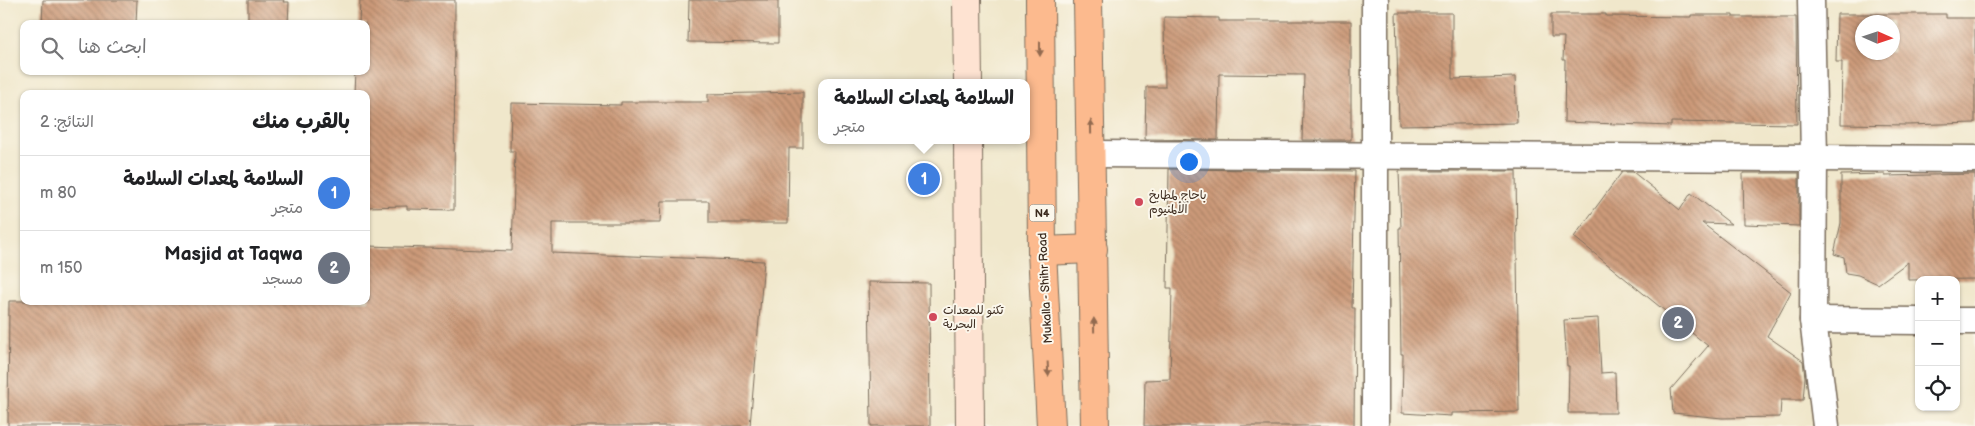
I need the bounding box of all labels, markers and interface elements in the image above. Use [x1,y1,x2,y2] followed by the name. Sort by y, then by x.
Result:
[1855,15,1900,60] north arrow
[20,20,370,75] search box
[38,34,66,62] icon: search
[78,36,147,59] text: ابحث هنا
[1037,41,1045,57] one-way arrow
[818,79,1030,144] popup
[834,87,1014,110] text: السلامة لمعدات السلامة
[252,109,350,134] text: بالقرب منك
[40,113,94,132] text: النتائج: 2
[834,118,865,137] text: متجر
[1087,119,1095,135] one-way arrow
[1176,149,1202,175] your location
[908,160,940,198] pin: 1
[123,168,303,191] text: السلامة لمعدات السلامة
[40,184,76,203] text: 80 m
[331,184,337,203] text: 1
[1149,188,1206,218] place label: باحاج لمطابخ الألمنيوم
[1133,196,1145,208] marker: باحاج لمطابخ الألمنيوم
[272,199,303,218] text: متجر
[1030,204,1054,222] road number: N4
[1035,232,1056,344] street label: Mukalla - Shihr Road
[164,243,303,266] text: Masjid at Taqwa
[40,259,82,278] text: 150 m
[329,259,339,278] text: 2
[262,270,303,289] text: مسجد
[1915,276,1960,411] map controls
[1915,276,1960,321] button: +
[943,303,1004,332] place label: تكنو للمعدات البحرية
[1662,304,1694,342] pin: 2
[927,311,939,323] marker: تكنو للمعدات البحرية
[1090,317,1098,333] one-way arrow
[1915,321,1960,366] button: −
[1045,361,1053,377] one-way arrow
[1915,366,1960,411] button: locate

